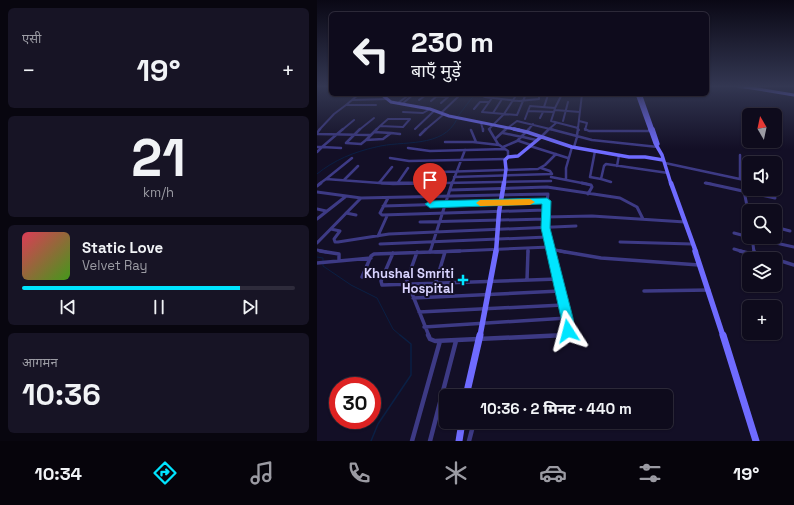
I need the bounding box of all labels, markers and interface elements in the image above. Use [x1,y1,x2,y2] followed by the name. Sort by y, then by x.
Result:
[411,24,494,60] text: 230 m
[345,28,397,80] icon: left
[22,30,41,47] text: एसी
[137,51,180,90] text: 19°
[22,56,36,84] text: −
[281,56,295,84] text: +
[411,59,461,82] text: बाएँ मुड़ें
[742,108,782,148] north arrow
[742,108,782,340] map controls
[131,125,186,191] text: 21
[742,156,782,196] button: sound
[413,163,447,204] pin
[419,169,441,191] icon: arrive
[143,184,174,201] text: km/h
[742,204,782,244] button: search
[82,238,163,257] text: Static Love
[742,252,782,292] button: layers
[82,257,147,274] text: Velvet Ray
[364,265,454,297] place label: Khushal Smriti Hospital
[457,274,469,286] marker: Khushal Smriti Hospital
[57,296,79,318] icon: previous
[148,296,170,318] icon: pause
[239,296,261,318] icon: next
[742,300,782,340] button: +
[547,310,589,352] position arrow
[22,354,58,371] text: आगमन
[22,375,101,414] text: 10:36
[329,377,381,429] speed limit sign: 30
[480,399,632,418] text: 10:36 · 2 मिनट · 440 m
[151,459,179,487] icon: directions
[248,459,276,487] icon: music
[345,459,373,487] icon: phone
[442,459,470,487] icon: climate
[539,459,567,487] icon: car
[636,459,664,487] icon: filters
[35,462,82,485] text: 10:34
[733,462,759,485] text: 19°

